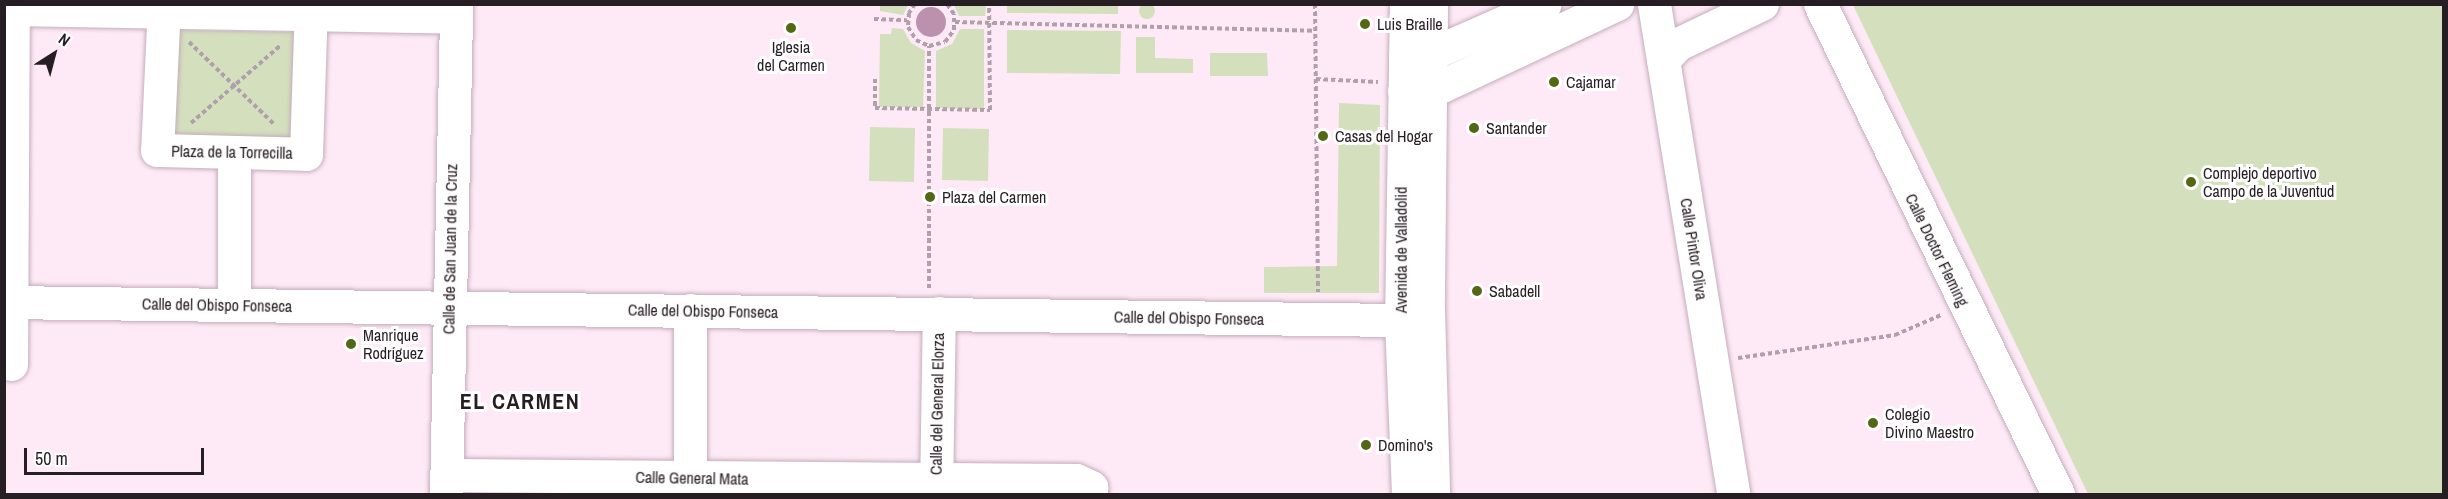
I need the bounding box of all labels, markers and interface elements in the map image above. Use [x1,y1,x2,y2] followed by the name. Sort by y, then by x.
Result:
[1377,14,1443,34] place label: Luis Braille
[1358,17,1372,31] marker: Luis Braille
[784,21,798,35] marker: Iglesia del Carmen
[24,24,84,84] north arrow
[54,28,75,51] text: N
[757,37,825,75] place label: Iglesia del Carmen
[1566,72,1616,92] place label: Cajamar
[1547,75,1561,89] marker: Cajamar
[1486,118,1547,138] place label: Santander
[1467,121,1481,135] marker: Santander
[1335,126,1433,146] place label: Casas del Hogar
[1316,129,1330,143] marker: Casas del Hogar
[171,141,293,163] street label: Plaza de la Torrecilla
[2203,163,2334,201] place label: Complejo deportivo Campo de la Juventud
[439,164,461,334] street label: Calle de San Juan de la Cruz
[2184,175,2198,189] marker: Complejo deportivo Campo de la Juventud
[942,187,1046,207] place label: Plaza del Carmen
[1391,187,1411,313] street label: Avenida de Valladolid
[923,190,937,204] marker: Plaza del Carmen
[1901,190,1973,310] street label: Calle Doctor Fleming
[1676,197,1712,301] street label: Calle Pintor Oliva
[1489,281,1540,301] place label: Sabadell
[1470,284,1484,298] marker: Sabadell
[142,294,292,316] street label: Calle del Obispo Fonseca
[628,300,778,322] street label: Calle del Obispo Fonseca
[1114,307,1264,329] street label: Calle del Obispo Fonseca
[363,325,424,363] place label: Manrique Rodríguez
[926,333,948,475] street label: Calle del General Elorza
[344,337,358,351] marker: Manrique Rodríguez
[460,389,580,415] district label: EL CARMEN
[1885,404,1974,442] place label: Colegio Divino Maestro
[1866,416,1880,430] marker: Colegio Divino Maestro
[1378,435,1433,455] place label: Domino's
[27,436,207,474] scale bar
[1359,438,1373,452] marker: Domino's
[35,446,68,471] text: 50 m
[635,467,749,489] street label: Calle General Mata

